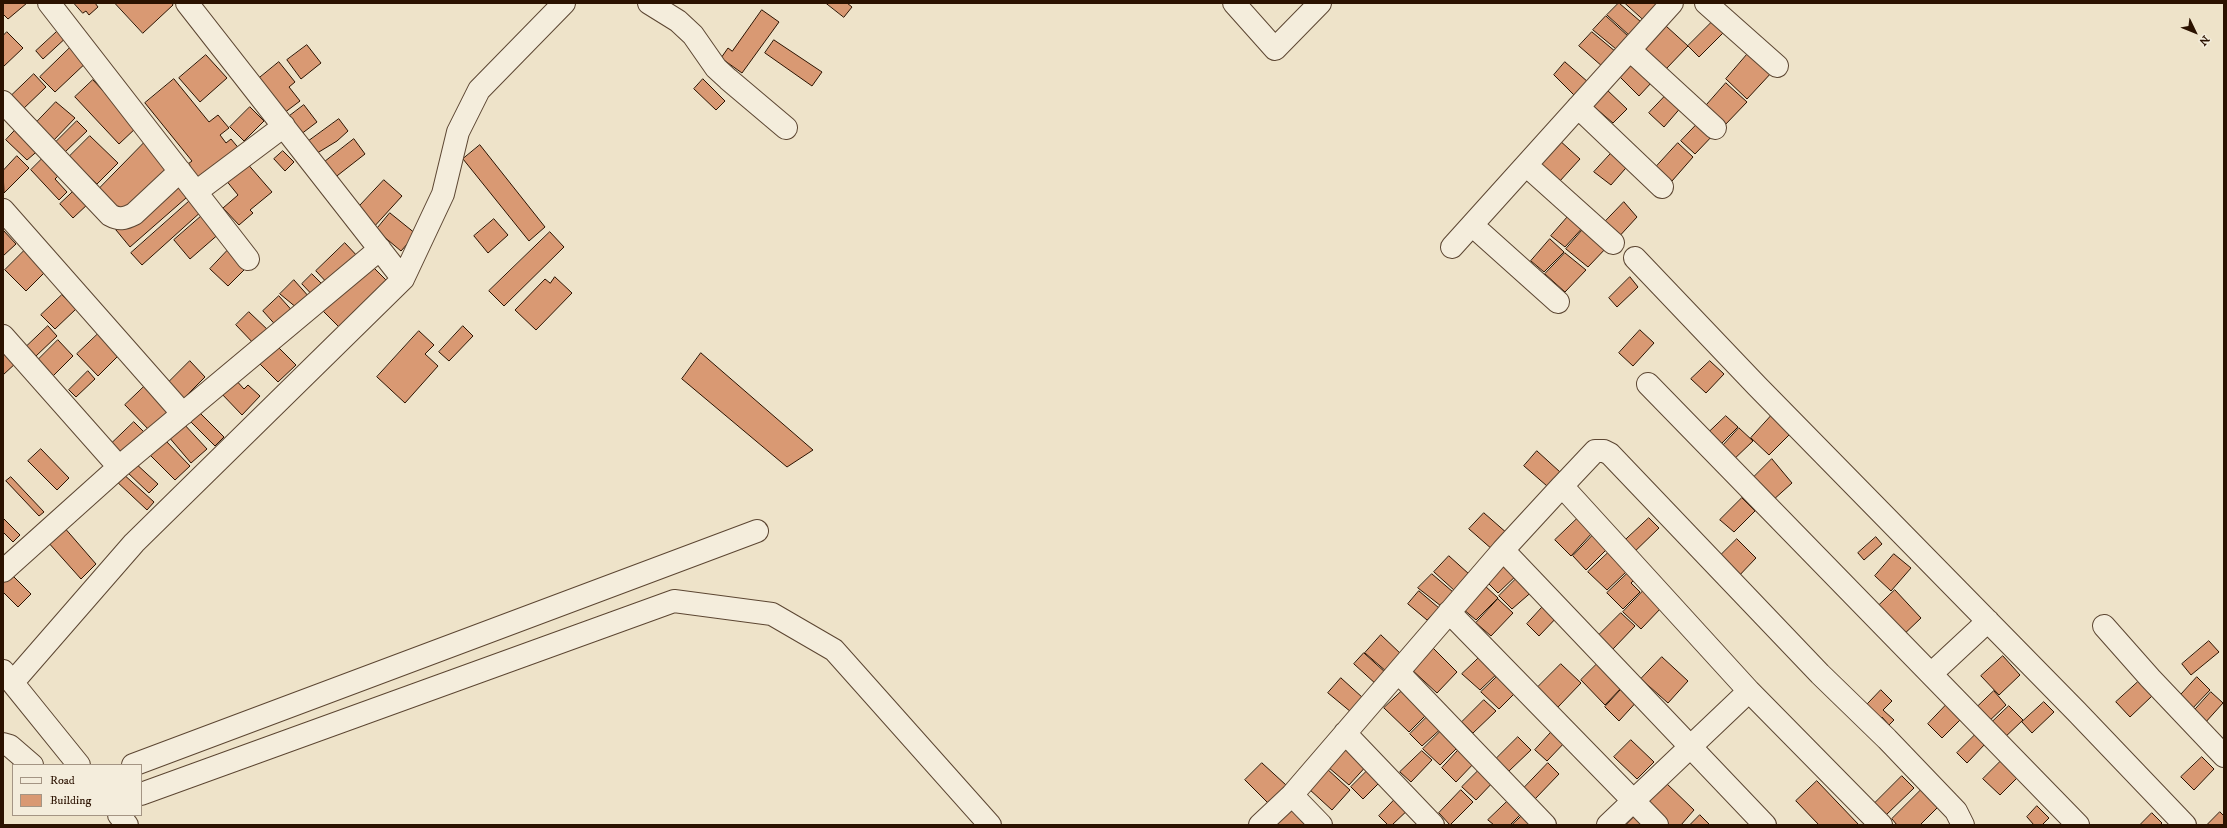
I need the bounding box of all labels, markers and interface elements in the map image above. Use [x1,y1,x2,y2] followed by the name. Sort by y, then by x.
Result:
[2175,12,2215,52] north arrow
[2196,32,2212,48] text: N
[12,764,142,816] legend
[50,773,75,788] text: Road
[50,793,91,808] text: Building

